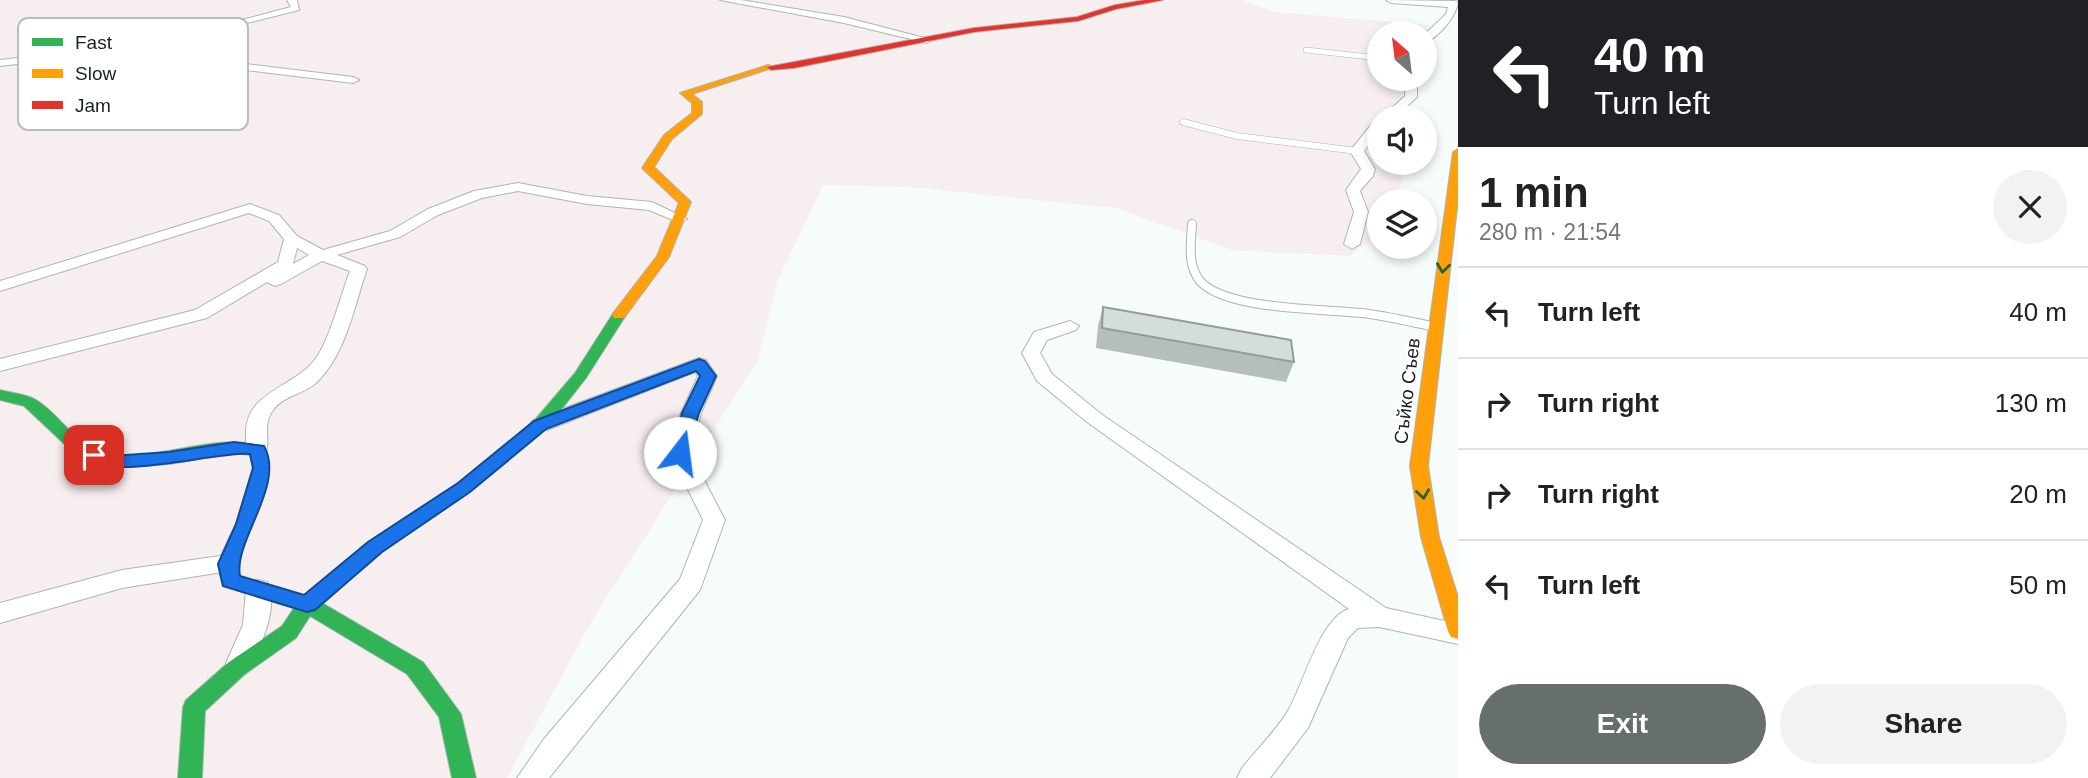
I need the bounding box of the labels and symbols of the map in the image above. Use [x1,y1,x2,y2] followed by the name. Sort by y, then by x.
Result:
[18,18,248,130] legend
[1367,21,1437,91] north arrow
[75,32,113,53] text: Fast
[75,63,116,84] text: Slow
[75,95,111,116] text: Jam
[1436,262,1451,274] one-way arrow
[1390,337,1424,445] street label: Съйко Съев
[643,416,717,490] position arrow
[64,425,124,485] pin
[1415,488,1430,500] one-way arrow

